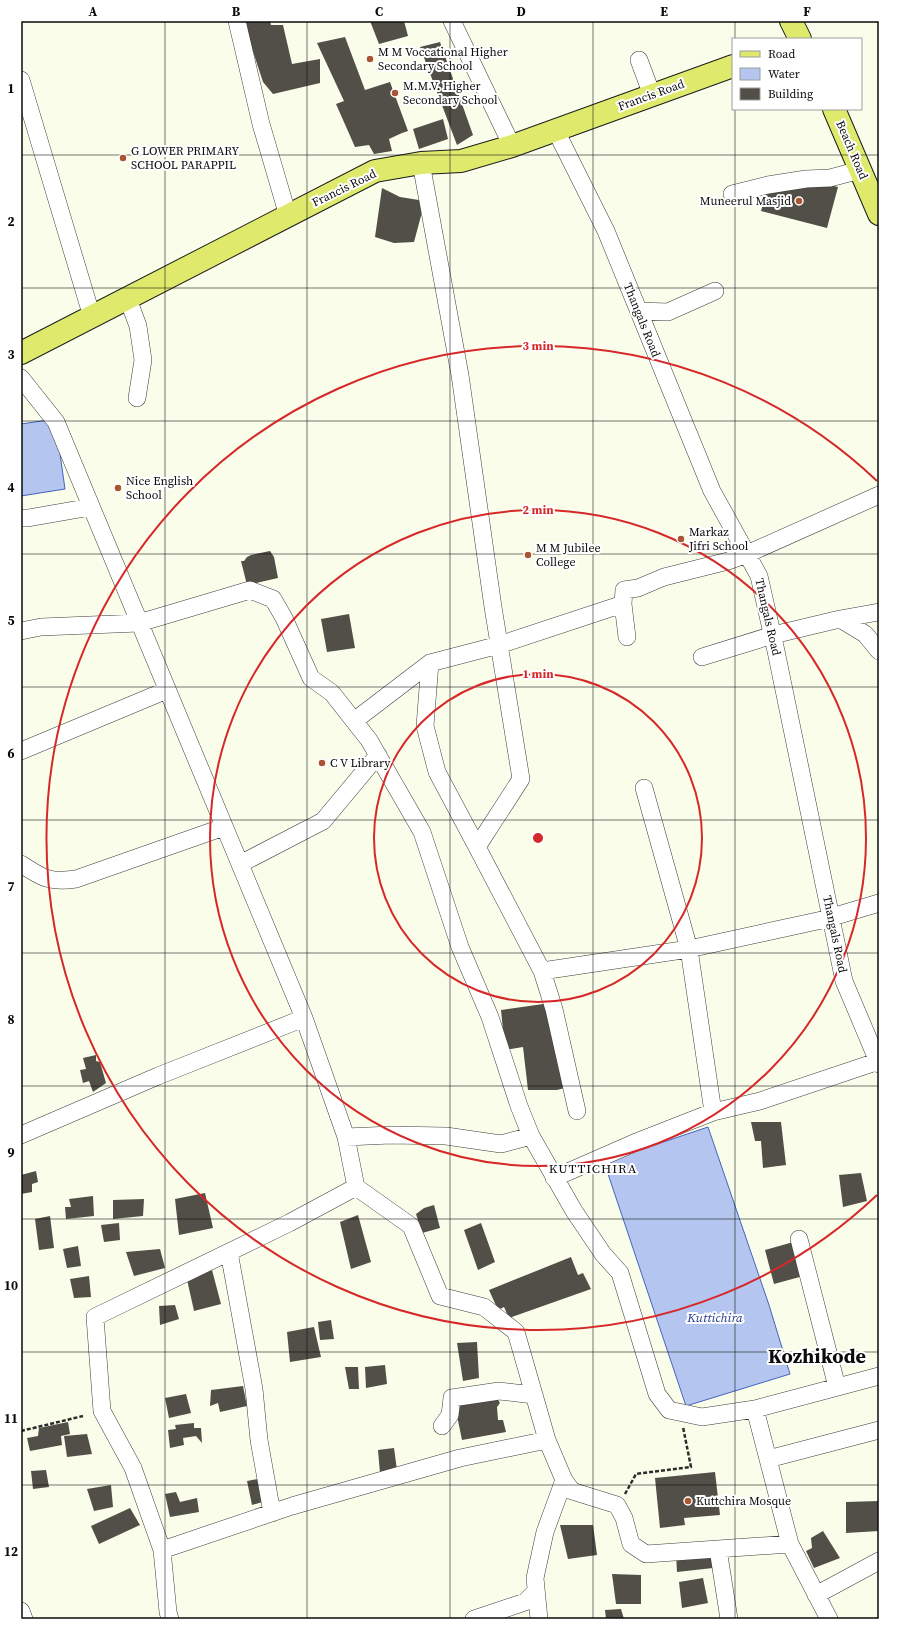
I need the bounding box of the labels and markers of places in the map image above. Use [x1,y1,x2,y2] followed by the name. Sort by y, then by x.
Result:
[378,44,508,74] place label: M M Voccational Higher Secondary School
[365,54,375,64] marker: M M Voccational Higher Secondary School
[403,78,498,108] place label: M.M.V. Higher Secondary School
[390,88,400,98] marker: M.M.V. Higher Secondary School
[131,143,240,173] place label: G LOWER PRIMARY SCHOOL PARAPPIL
[118,153,128,163] marker: G LOWER PRIMARY SCHOOL PARAPPIL
[700,193,791,209] place label: Muneerul Masjid
[794,196,804,206] marker: Muneerul Masjid
[126,473,193,503] place label: Nice English School
[113,483,123,493] marker: Nice English School
[688,524,749,554] place label: Markaz Jifri School
[676,534,686,544] marker: Markaz Jifri School
[536,540,601,570] place label: M M Jubilee College
[523,550,533,560] marker: M M Jubilee College
[330,755,391,771] place label: C V Library
[317,758,327,768] marker: C V Library
[531,831,545,845] centre of rings
[696,1493,791,1509] place label: Kuttchira Mosque
[683,1496,693,1506] marker: Kuttchira Mosque

